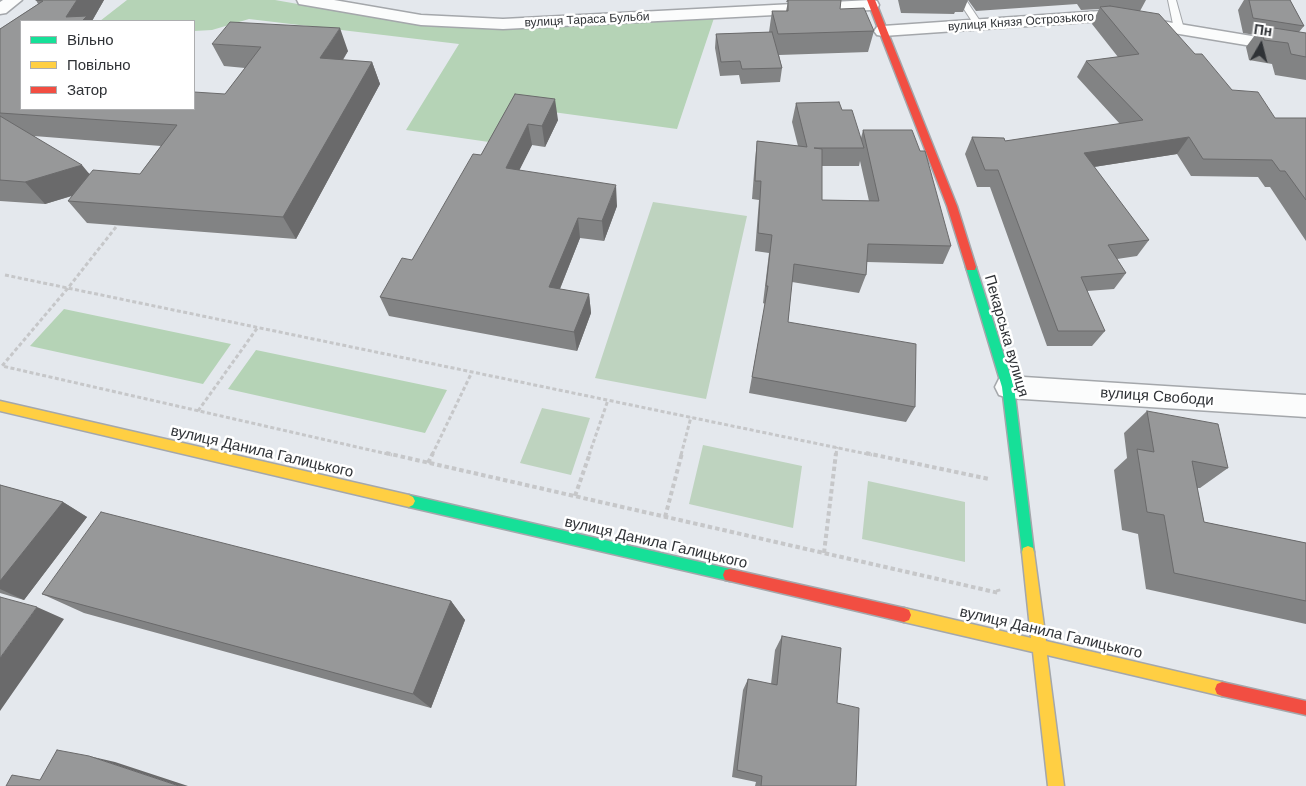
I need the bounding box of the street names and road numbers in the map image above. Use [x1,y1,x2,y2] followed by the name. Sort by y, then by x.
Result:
[524,10,650,30] street label: вулиця Тараса Бульби
[948,10,1094,34] street label: вулиця Князя Острозького
[980,273,1032,399] street label: Пекарська вулиця
[1100,384,1214,410] street label: вулиця Свободи
[169,422,355,482] street label: вулиця Данила Галицького
[563,513,749,573] street label: вулиця Данила Галицького
[958,603,1144,663] street label: вулиця Данила Галицького

